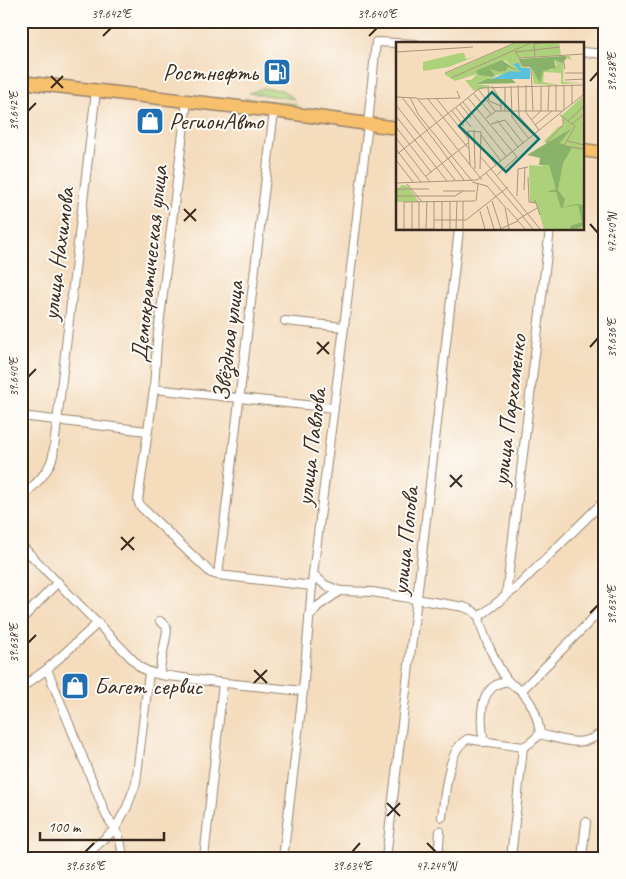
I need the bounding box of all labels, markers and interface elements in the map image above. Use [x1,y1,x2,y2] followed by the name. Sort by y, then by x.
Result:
[91,6,132,22] text: 39.642°E
[357,6,398,22] text: 39.640°E
[396,42,584,230] inset map
[604,51,620,92] text: 39.638°E
[163,57,260,87] place label: Ростнефть
[262,57,292,87] fuel station icon: Ростнефть
[6,90,22,131] text: 39.642°E
[135,106,165,136] shop icon: РегионАвто
[169,106,265,136] place label: РегионАвто
[124,163,174,364] street label: Демократическая улица
[35,185,81,324] street label: улица Нахимова
[604,211,620,253] text: 47.240°N
[206,278,251,403] street label: Звёздная улица
[604,317,620,358] text: 39.636°E
[485,331,533,489] street label: улица Пархоменко
[6,356,22,397] text: 39.640°E
[289,385,333,509] street label: улица Павлова
[384,483,426,599] street label: улица Попова
[604,584,620,625] text: 39.634°E
[6,622,22,663] text: 39.638°E
[60,671,90,701] shop icon: Багет сервис
[94,671,203,701] place label: Багет сервис
[40,809,164,841] scale bar
[48,818,82,837] text: 100 m
[65,858,106,874] text: 39.636°E
[332,858,373,874] text: 39.634°E
[416,858,458,874] text: 47.244°N

